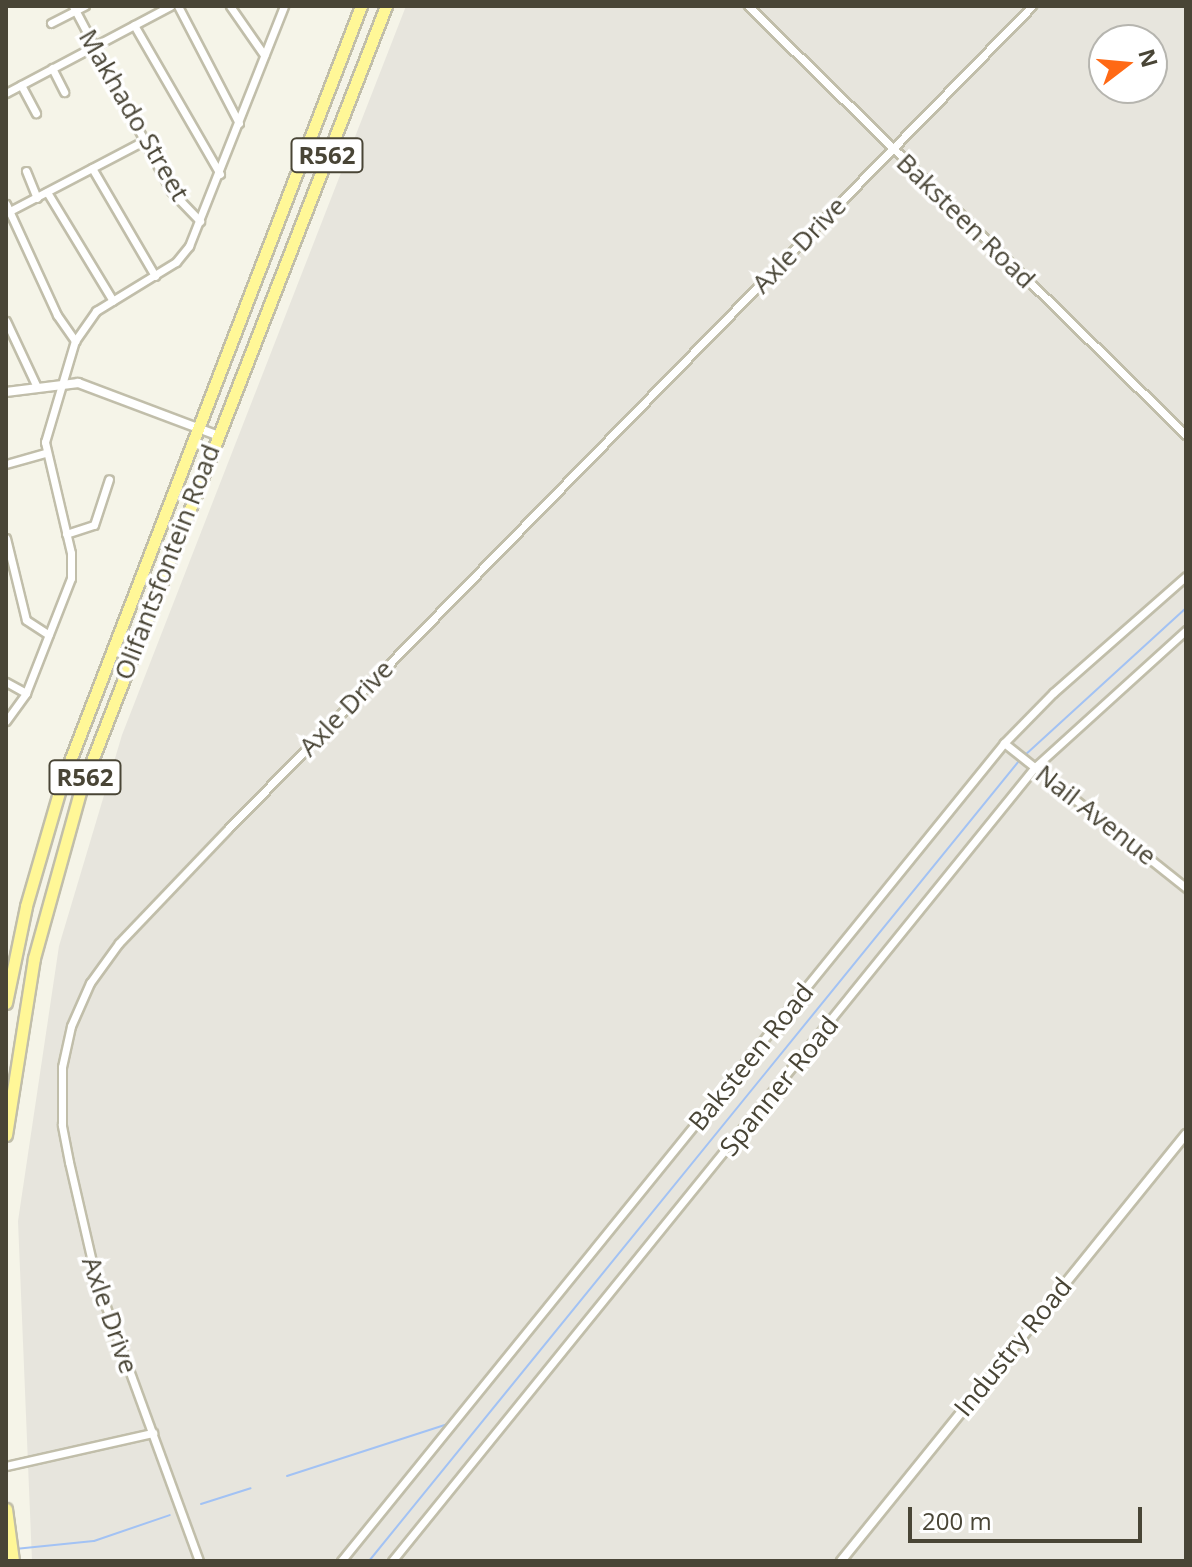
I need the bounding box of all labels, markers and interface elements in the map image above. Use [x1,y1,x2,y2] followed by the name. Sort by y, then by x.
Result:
[72,24,196,206] street label: Makhado Street
[1088,24,1168,104] north arrow
[1132,45,1166,71] text: N
[289,135,365,175] road number: R562
[890,147,1042,295] street label: Baksteen Road
[746,190,852,300] street label: Axle Drive
[108,440,226,684] street label: Olifantsfontein Road
[293,653,399,763] street label: Axle Drive
[47,757,123,797] road number: R562
[1029,758,1163,872] street label: Nail Avenue
[682,977,820,1137] street label: Baksteen Road
[713,1010,845,1162] street label: Spanner Road
[75,1252,145,1378] street label: Axle Drive
[948,1271,1078,1423] street label: Industry Road
[912,1491,1146,1541] scale bar
[922,1504,992,1537] text: 200 m

